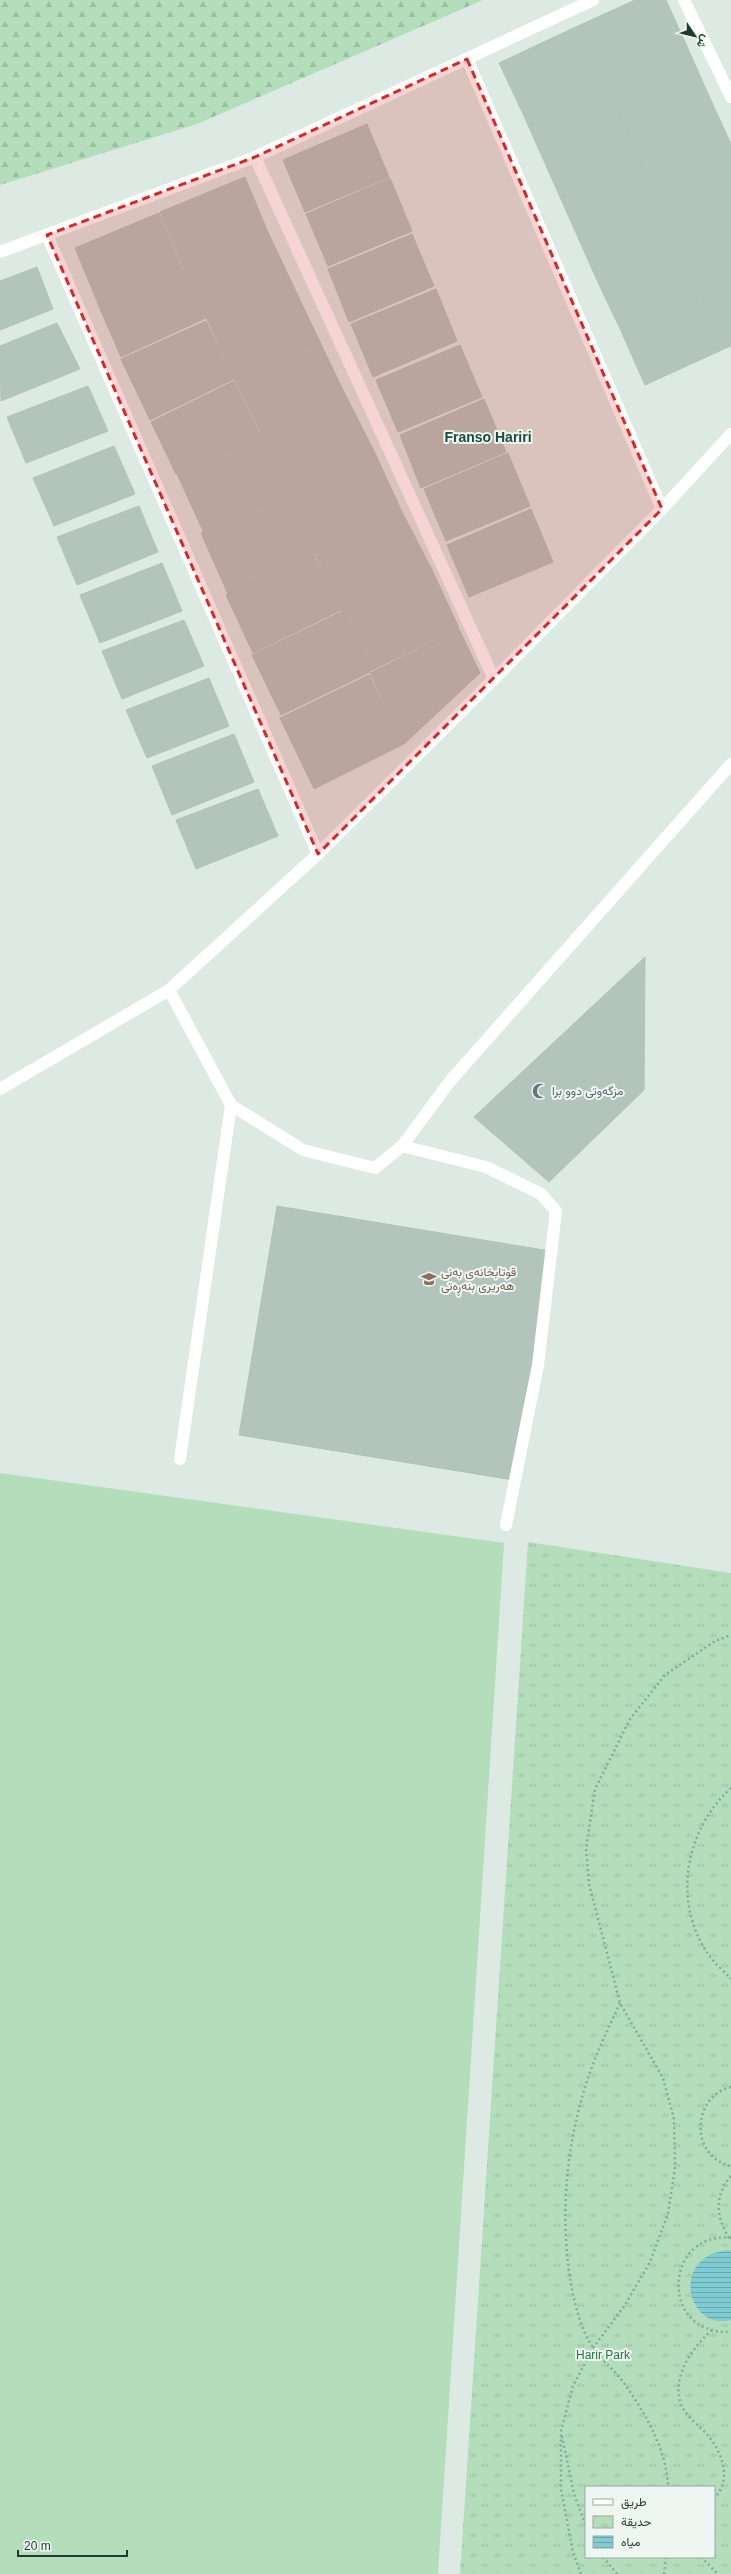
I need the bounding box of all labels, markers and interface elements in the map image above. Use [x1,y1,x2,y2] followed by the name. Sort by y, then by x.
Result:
[675,16,715,56] north arrow
[694,32,712,51] text: ش
[444,429,532,445] district label: Franso Hariri
[531,1082,549,1100] mosque icon: مزگەوتی دوو برا
[552,1084,623,1099] place label: مزگەوتی دوو برا
[441,1265,516,1296] place label: قوتابخانەی بەنی هەریری بنەڕەتی
[420,1270,438,1288] school or university icon: قوتابخانەی بەنی هەریری بنەڕەتی
[576,2348,631,2362] park label: Harir Park
[585,2486,715,2558] legend
[621,2495,647,2510] text: طريق
[621,2515,651,2529] text: حديقة
[18,2532,127,2558] scale bar
[621,2535,640,2549] text: مياه
[24,2539,51,2553] text: 20 m

